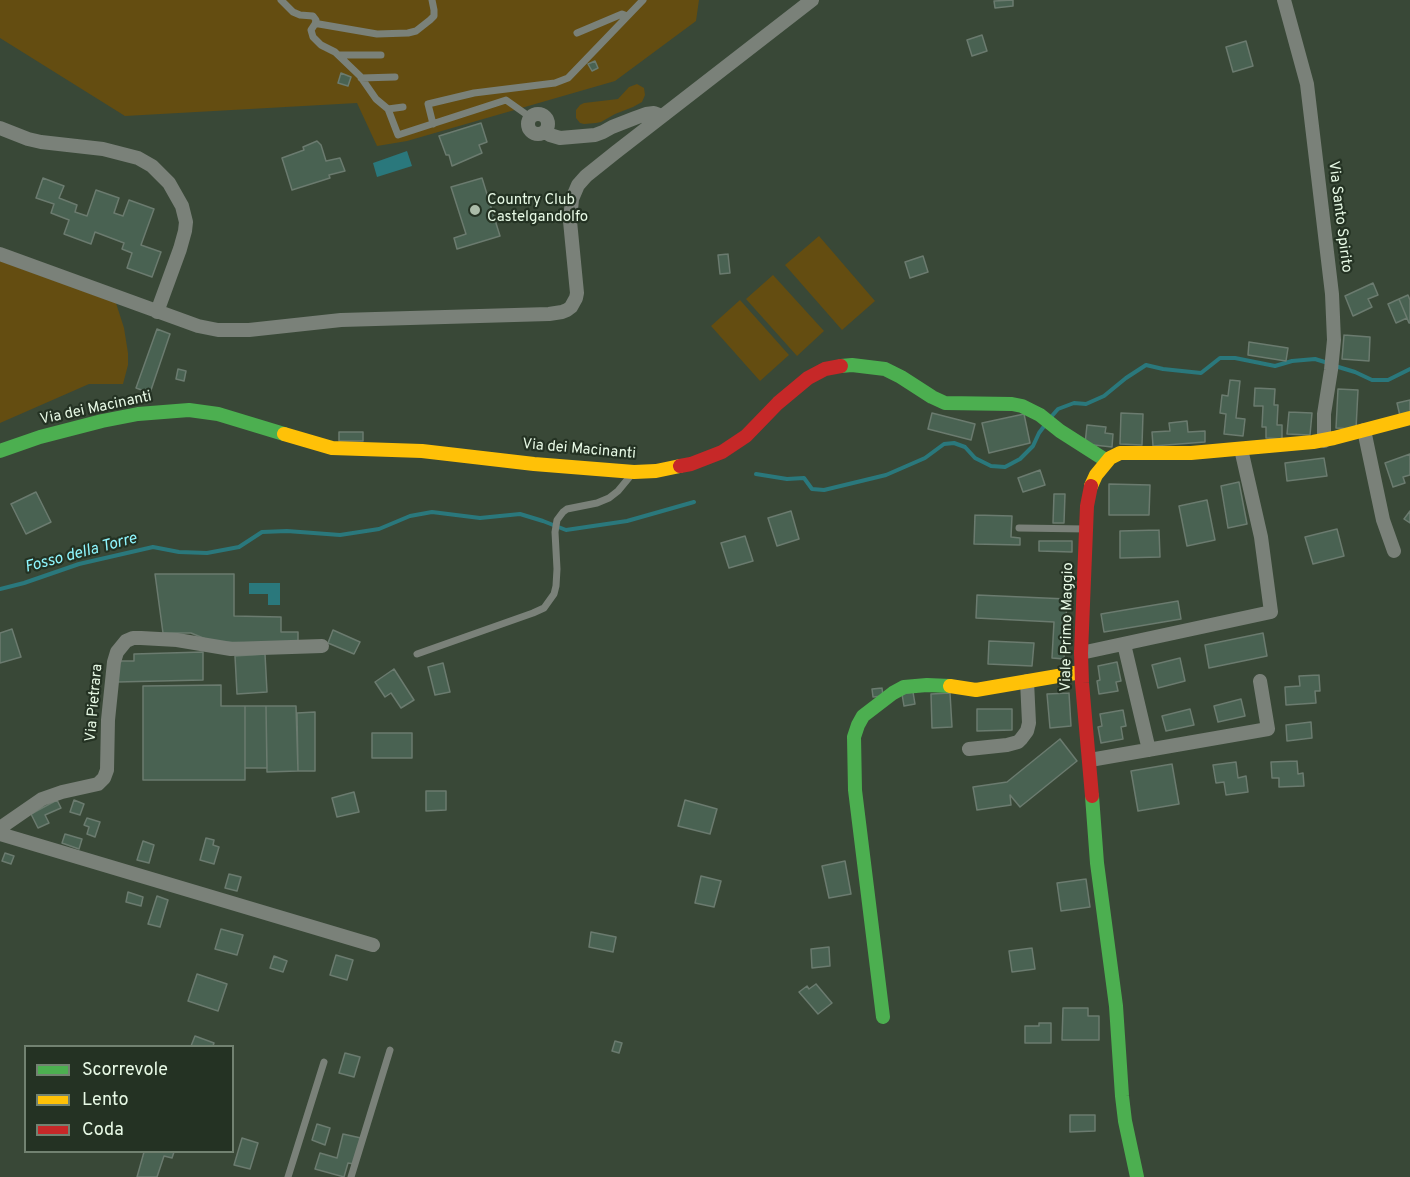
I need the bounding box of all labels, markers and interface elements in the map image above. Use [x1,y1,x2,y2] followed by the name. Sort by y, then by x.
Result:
[1323,160,1355,274] street label: Via Santo Spirito
[487,192,588,227] place label: Country Club Castelgandolfo
[468,203,482,217] marker: Country Club Castelgandolfo
[38,388,154,430] street label: Via dei Macinanti
[521,436,637,464] street label: Via dei Macinanti
[23,530,139,578] water label: Fosso della Torre
[1058,562,1078,692] street label: Viale Primo Maggio
[83,663,107,743] street label: Via Pietrara
[24,1045,234,1153] legend
[82,1059,168,1082] text: Scorrevole
[82,1089,128,1112] text: Lento
[82,1119,124,1142] text: Coda

